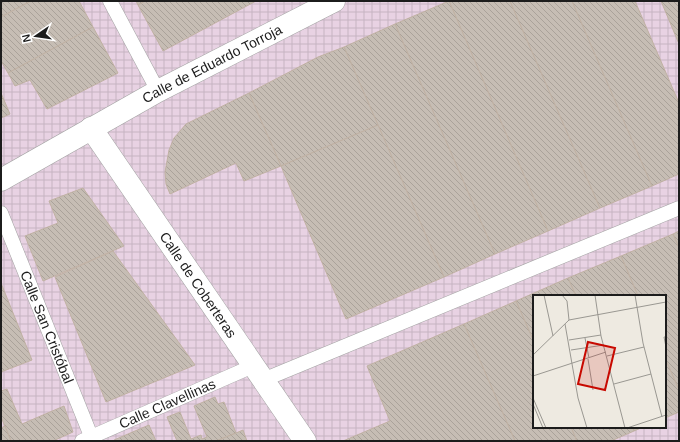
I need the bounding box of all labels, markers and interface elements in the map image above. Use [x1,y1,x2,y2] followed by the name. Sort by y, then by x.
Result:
[16,16,56,56] north arrow
[139,21,285,106] street label: Calle de Eduardo Torroja
[20,33,33,43] text: N
[156,229,240,341] street label: Calle de Coberteras
[17,268,77,386] street label: Calle San Cristóbal
[533,295,666,428] inset map
[116,375,218,432] street label: Calle Clavellinas

